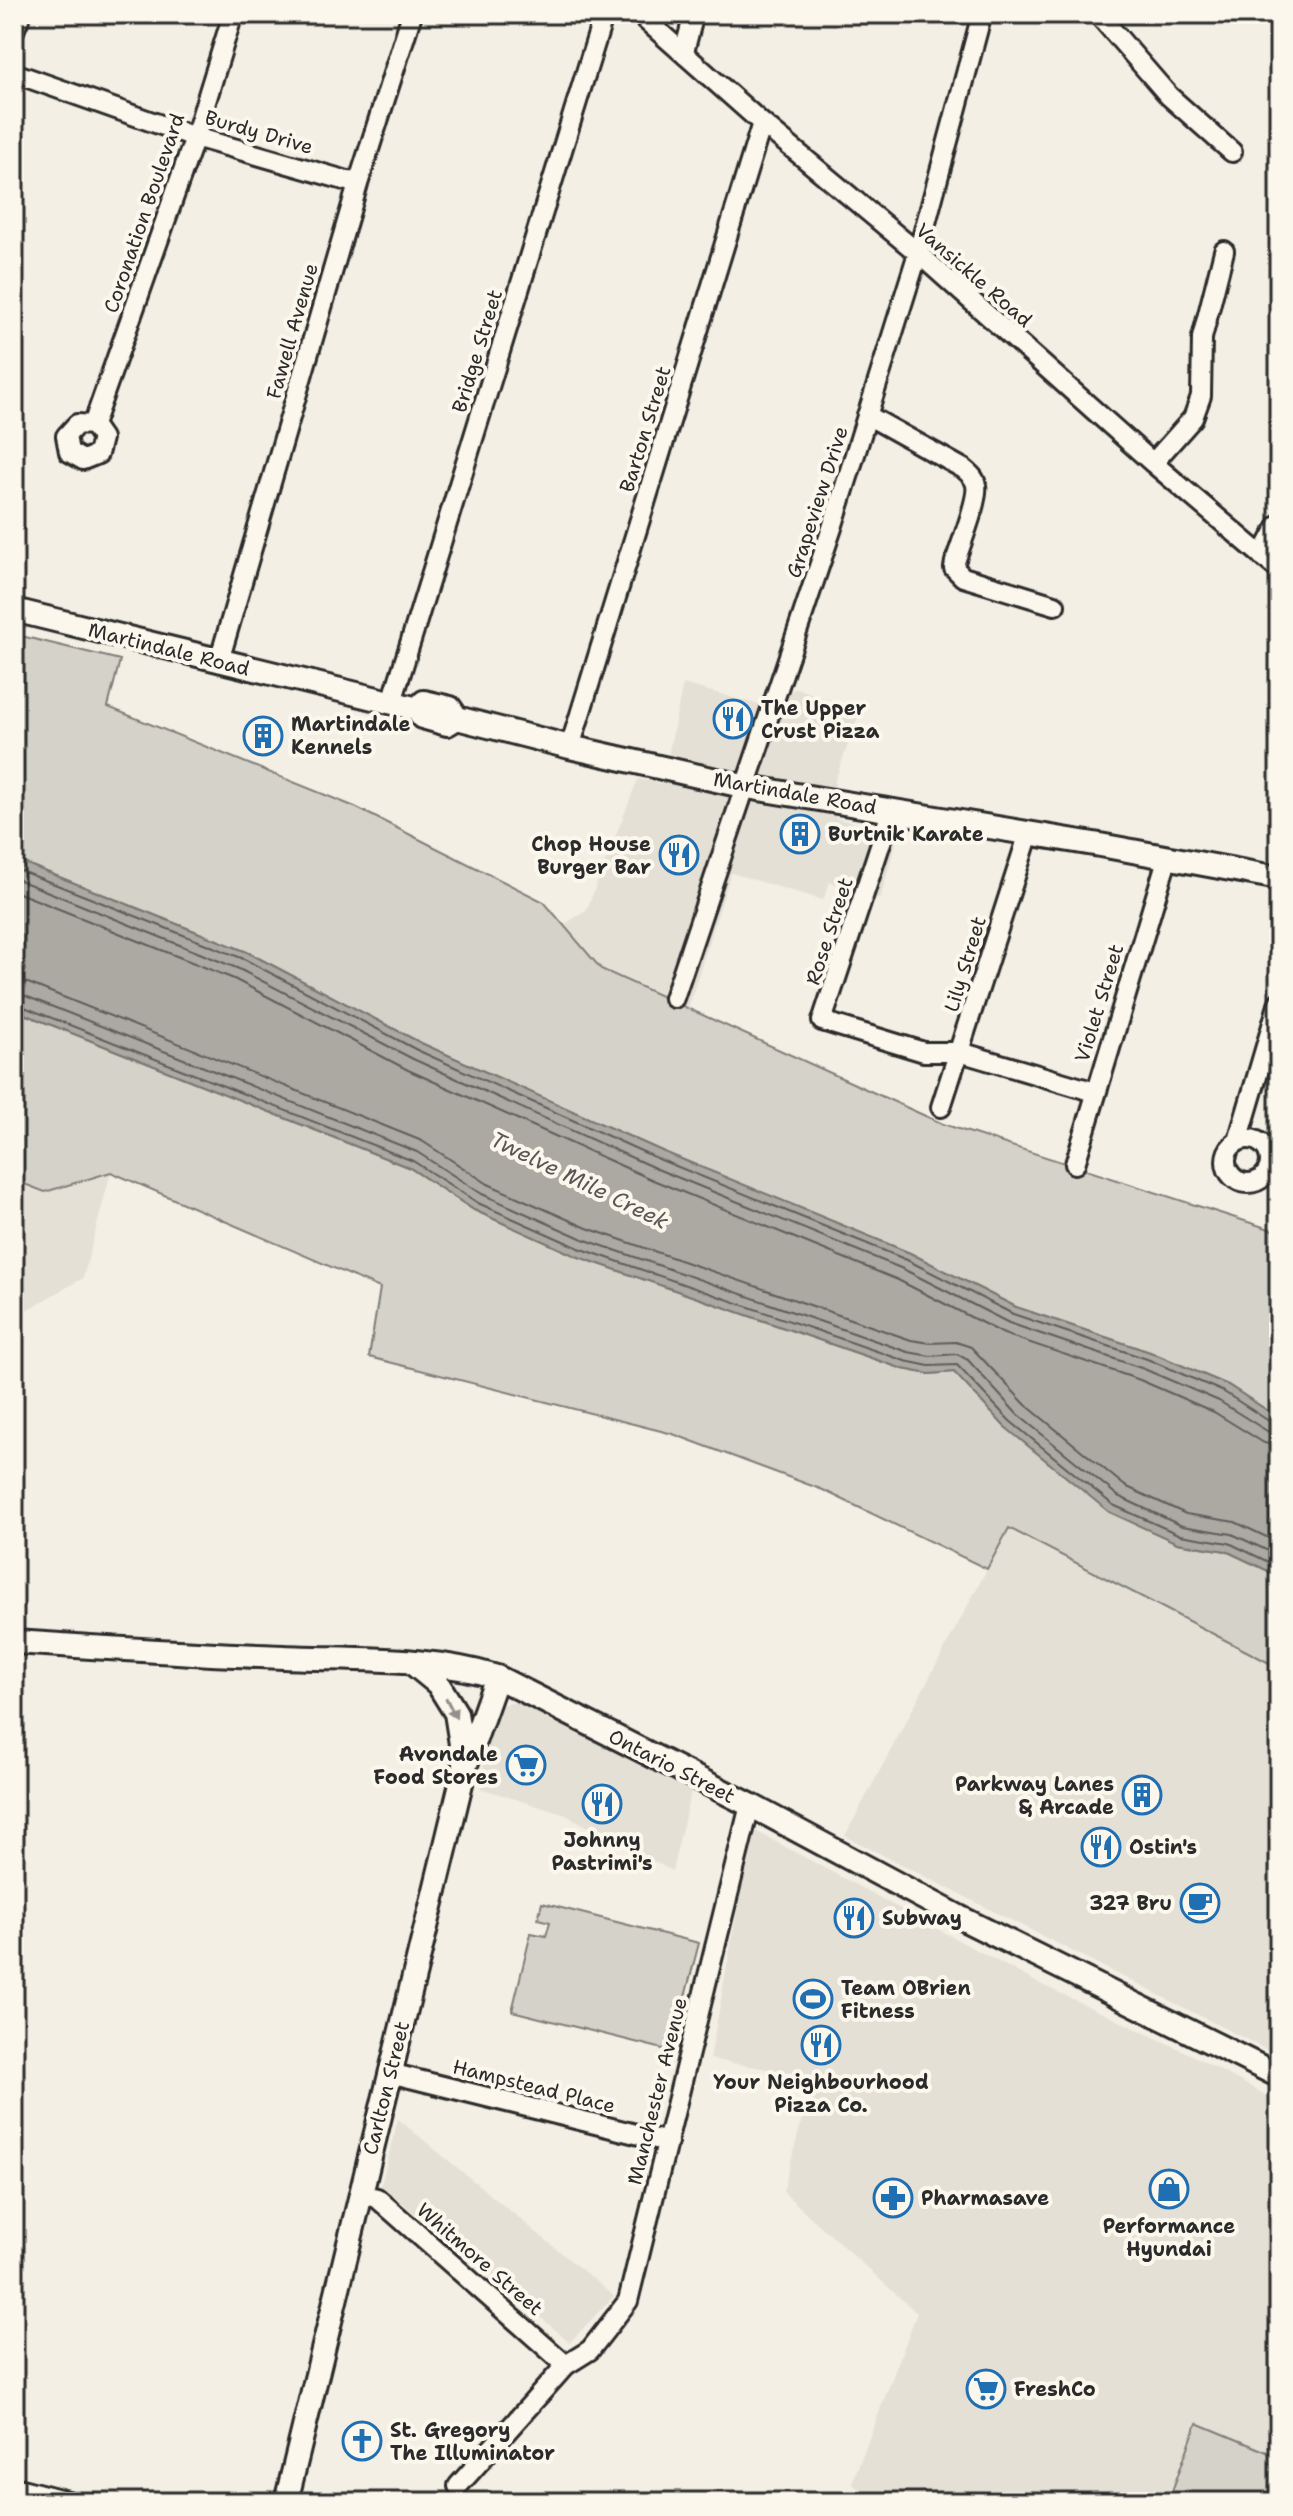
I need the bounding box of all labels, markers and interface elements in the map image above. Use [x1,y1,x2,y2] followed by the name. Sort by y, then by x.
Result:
[202,104,316,160] street label: Burdy Drive
[98,109,190,316] street label: Coronation Boulevard
[910,217,1038,333] street label: Vansickle Road
[260,260,324,402] street label: Fawell Avenue
[446,286,508,416] street label: Bridge Street
[613,363,677,495] street label: Barton Street
[780,423,854,581] street label: Grapeview Drive
[86,616,253,682] street label: Martindale Road
[761,695,880,744] place label: The Upper Crust Pizza
[712,698,754,740] restaurant icon: The Upper Crust Pizza
[291,711,411,760] place label: Martindale Kennels
[242,715,284,757] building icon: Martindale Kennels
[711,766,879,820] street label: Martindale Road
[779,813,821,855] building icon: Burtnik Karate
[828,821,984,847] place label: Burtnik Karate
[531,831,651,880] place label: Chop House Burger Bar
[658,834,700,876] restaurant icon: Chop House Burger Bar
[799,874,859,988] street label: Rose Street
[938,913,992,1015] street label: Lily Street
[1069,941,1129,1065] street label: Violet Street
[486,1125,674,1236] water label: Twelve Mile Creek
[444,1696,457,1719] one-way arrow
[604,1723,740,1809] street label: Ontario Street
[374,1741,498,1790] place label: Avondale Food Stores
[505,1744,547,1786] supermarket icon: Avondale Food Stores
[955,1771,1114,1820] place label: Parkway Lanes & Arcade
[1121,1774,1163,1816] building icon: Parkway Lanes & Arcade
[581,1783,623,1825] restaurant icon: Johnny Pastrimi's
[1080,1826,1122,1868] restaurant icon: Ostin's
[551,1827,653,1876] place label: Johnny Pastrimi's
[1129,1834,1197,1860] place label: Ostin's
[1179,1882,1221,1924] cafe icon: 327 Bru
[1089,1890,1172,1916] place label: 327 Bru
[833,1897,875,1939] restaurant icon: Subway
[882,1905,962,1931] place label: Subway
[841,1975,971,2024] place label: Team OBrien Fitness
[792,1978,834,2020] sports icon: Team OBrien Fitness
[621,1995,693,2187] street label: Manchester Avenue
[357,2018,415,2158] street label: Carlton Street
[800,2024,842,2066] restaurant icon: Your Neighbourhood Pizza Co.
[450,2053,618,2119] street label: Hampstead Place
[713,2069,929,2118] place label: Your Neighbourhood Pizza Co.
[1148,2168,1190,2210] shop icon: Performance Hyundai
[872,2177,914,2219] pharmacy icon: Pharmasave
[921,2185,1049,2211] place label: Pharmasave
[411,2197,549,2321] street label: Whitmore Street
[1103,2213,1235,2262] place label: Performance Hyundai
[965,2368,1007,2410] supermarket icon: FreshCo
[1014,2376,1096,2402] place label: FreshCo
[390,2417,555,2466] place label: St. Gregory The Illuminator
[341,2420,383,2462] church icon: St. Gregory The Illuminator

